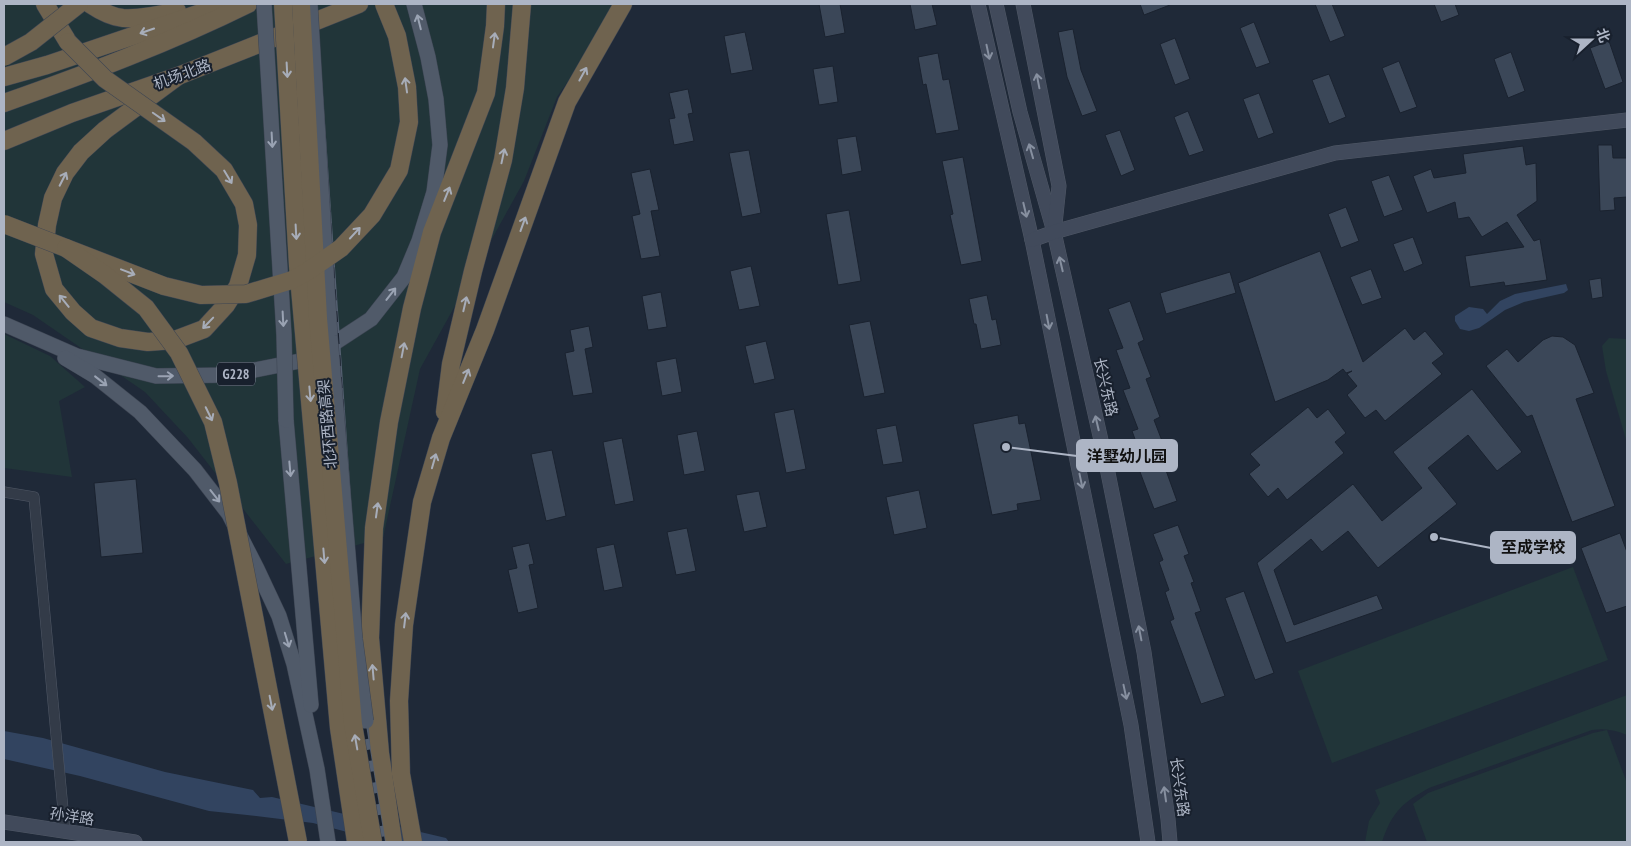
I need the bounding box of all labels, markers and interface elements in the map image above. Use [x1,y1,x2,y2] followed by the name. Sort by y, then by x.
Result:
[414,14,423,30] one-way arrow
[1566,15,1616,65] north arrow
[1592,26,1614,45] text: 北
[140,27,156,36] one-way arrow
[489,32,499,48] one-way arrow
[984,43,993,59] one-way arrow
[151,55,213,93] street label: 机场北路
[282,62,291,78] one-way arrow
[579,67,589,81] one-way arrow
[1033,73,1042,89] one-way arrow
[401,78,411,94] one-way arrow
[152,112,166,122] one-way arrow
[268,131,277,147] one-way arrow
[1026,144,1036,160] one-way arrow
[499,149,508,165] one-way arrow
[224,170,234,184] one-way arrow
[59,172,68,187] one-way arrow
[443,187,452,203] one-way arrow
[1021,201,1030,217] one-way arrow
[519,217,528,232] one-way arrow
[292,224,301,240] one-way arrow
[349,226,361,239] one-way arrow
[1056,257,1065,273] one-way arrow
[119,268,135,277] one-way arrow
[385,288,396,301] one-way arrow
[58,295,69,308] one-way arrow
[461,296,470,312] one-way arrow
[279,311,288,327] one-way arrow
[1044,314,1053,330] one-way arrow
[202,317,215,329] one-way arrow
[399,342,408,358] one-way arrow
[1090,356,1122,418] street label: 长兴东路
[217,362,255,386] road number: G228
[462,369,471,384] one-way arrow
[158,371,174,381] one-way arrow
[94,375,107,386] one-way arrow
[314,378,340,470] street label: 北环西路高架
[305,386,315,402] one-way arrow
[204,406,214,421] one-way arrow
[1092,415,1101,431] one-way arrow
[1077,440,1177,471] callout: 洋墅幼儿园
[1087,446,1167,466] text: 洋墅幼儿园
[430,453,440,469] one-way arrow
[285,460,295,476] one-way arrow
[1076,473,1086,489] one-way arrow
[209,489,220,502] one-way arrow
[372,502,382,518] one-way arrow
[1491,532,1575,563] callout: 至成学校
[1501,537,1566,557] text: 至成学校
[319,548,329,564] one-way arrow
[400,613,410,629] one-way arrow
[1135,626,1144,642] one-way arrow
[282,632,292,648] one-way arrow
[368,665,378,681] one-way arrow
[1120,683,1130,699] one-way arrow
[267,695,277,711] one-way arrow
[350,735,360,751] one-way arrow
[1166,756,1194,818] street label: 长兴东路
[1159,786,1169,802] one-way arrow
[48,803,96,829] street label: 孙洋路

